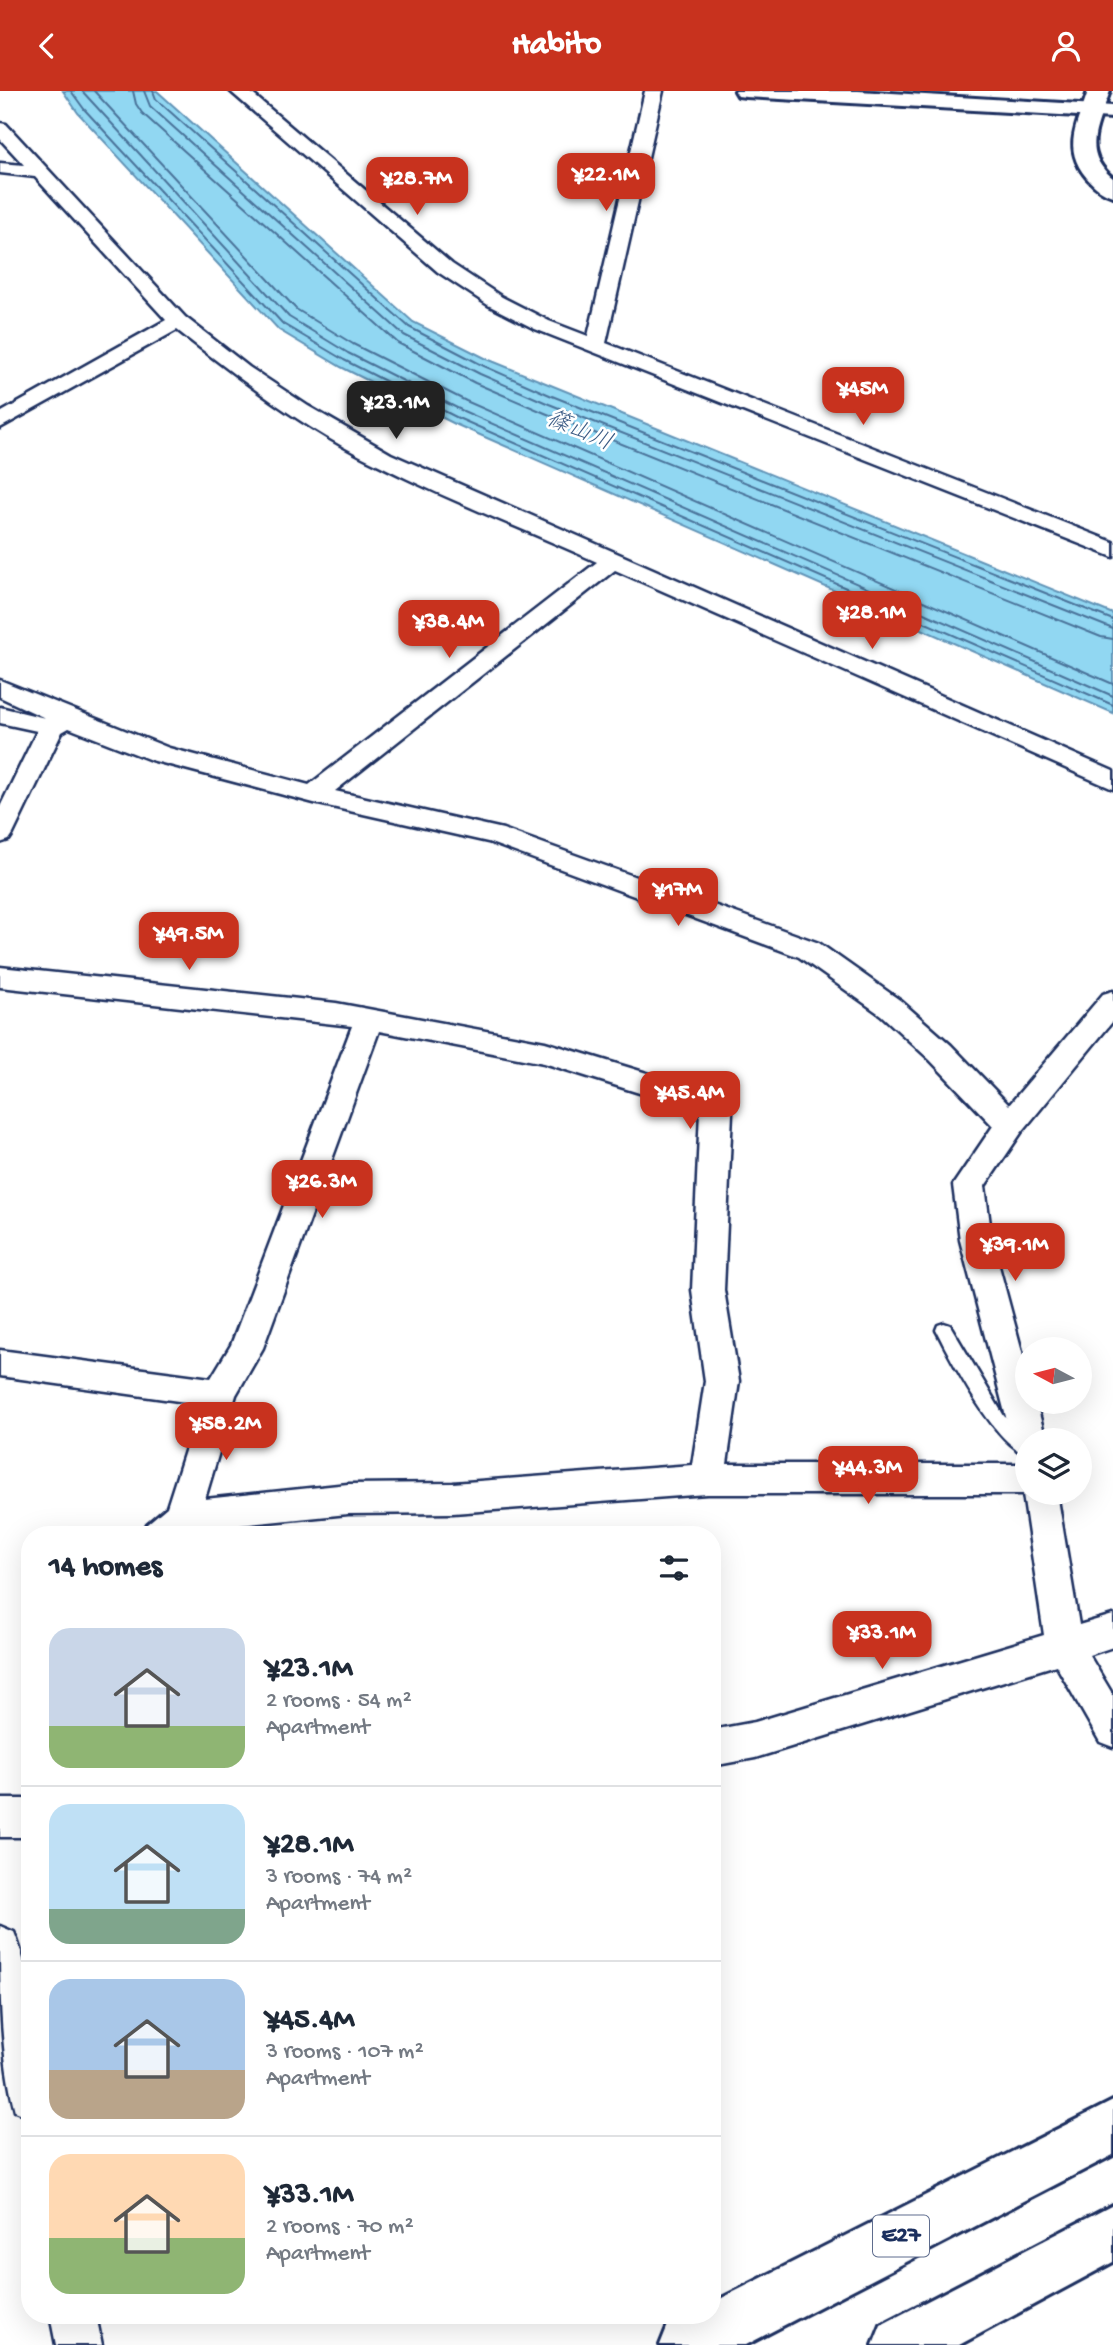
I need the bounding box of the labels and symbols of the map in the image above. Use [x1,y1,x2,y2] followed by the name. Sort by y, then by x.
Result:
[549,153,663,213] pin: ¥22.1M
[360,157,474,217] pin: ¥28.7M
[822,367,904,427] pin: ¥45M
[339,381,453,441] pin: ¥23.1M
[542,405,616,458] water label: 篠山川
[815,591,929,651] pin: ¥28.1M
[392,601,506,660] pin: ¥38.4M
[637,869,719,928] pin: ¥17M
[132,913,246,972] pin: ¥49.5M
[633,1072,747,1131] pin: ¥45.4M
[265,1161,379,1220] pin: ¥26.3M
[958,1223,1072,1283] pin: ¥39.1M
[1015,1337,1092,1414] north arrow
[169,1403,283,1462] pin: ¥58.2M
[811,1447,925,1506] pin: ¥44.3M
[825,1611,939,1671] pin: ¥33.1M
[873,2215,929,2257] road number: E27

